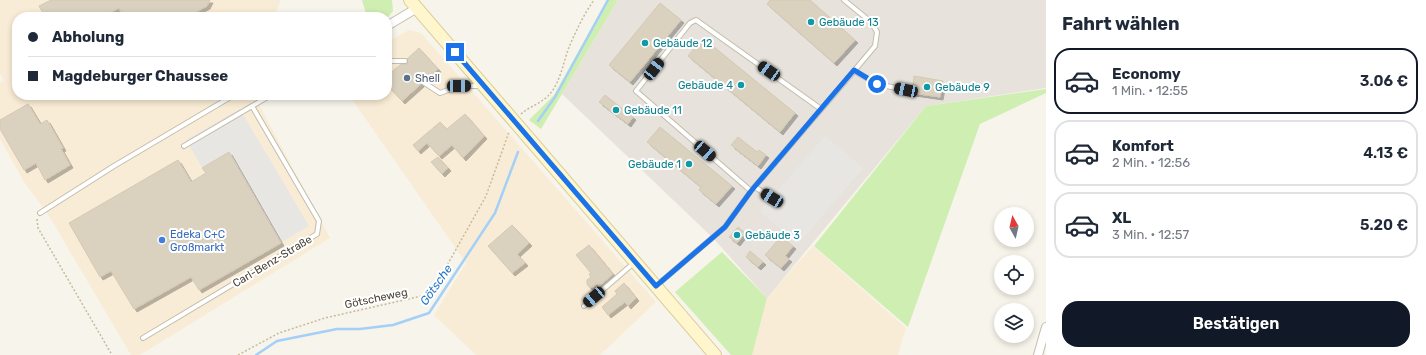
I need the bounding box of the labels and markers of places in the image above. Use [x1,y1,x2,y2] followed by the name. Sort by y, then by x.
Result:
[819,16,879,29] place label: Gebäude 13
[806,17,816,27] marker: Gebäude 13
[653,37,712,50] place label: Gebäude 12
[640,38,650,48] marker: Gebäude 12
[415,72,440,85] place label: Shell
[402,73,412,83] marker: Shell
[678,79,733,92] place label: Gebäude 4
[736,80,746,90] marker: Gebäude 4
[935,81,990,94] place label: Gebäude 9
[922,82,932,92] marker: Gebäude 9
[624,104,682,117] place label: Gebäude 11
[611,105,621,115] marker: Gebäude 11
[628,158,681,171] place label: Gebäude 1
[684,159,694,169] marker: Gebäude 1
[170,228,225,254] place label: Edeka C+C Großmarkt
[745,229,800,242] place label: Gebäude 3
[732,230,742,240] marker: Gebäude 3
[157,235,167,245] marker: Edeka C+C Großmarkt

